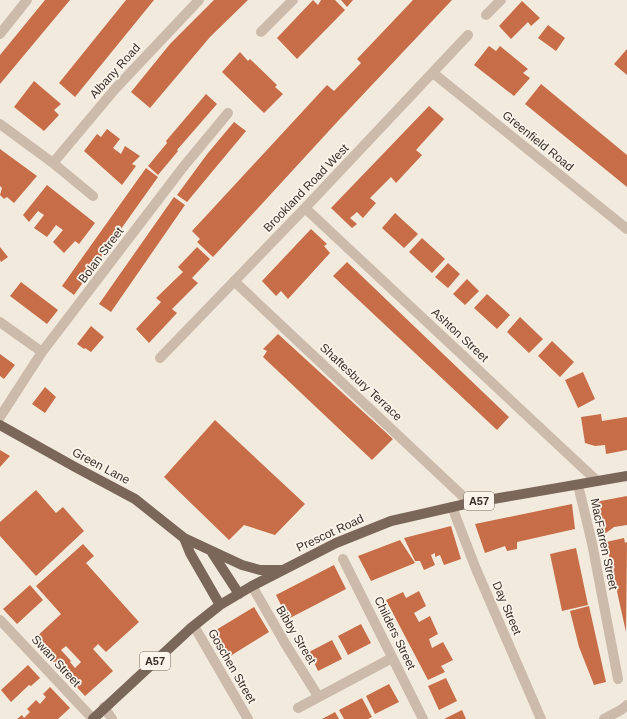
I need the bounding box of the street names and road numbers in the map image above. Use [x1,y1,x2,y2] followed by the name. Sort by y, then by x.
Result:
[87,41,143,101] street label: Albany Road
[500,108,576,174] street label: Greenfield Road
[260,141,352,235] street label: Brookland Road West
[76,224,127,286] street label: Bolan Street
[429,305,492,365] street label: Ashton Street
[317,340,405,424] street label: Shaftesbury Terrace
[70,445,133,487] street label: Green Lane
[464,492,494,510] road number: A57
[587,497,621,592] street label: MacFarren Street
[294,511,366,555] street label: Prescot Road
[489,579,525,637] street label: Day Street
[371,594,419,672] street label: Childers Street
[273,603,319,667] street label: Bibby Street
[205,626,259,706] street label: Goschen Street
[29,632,84,690] street label: Swan Street
[140,652,170,670] road number: A57

